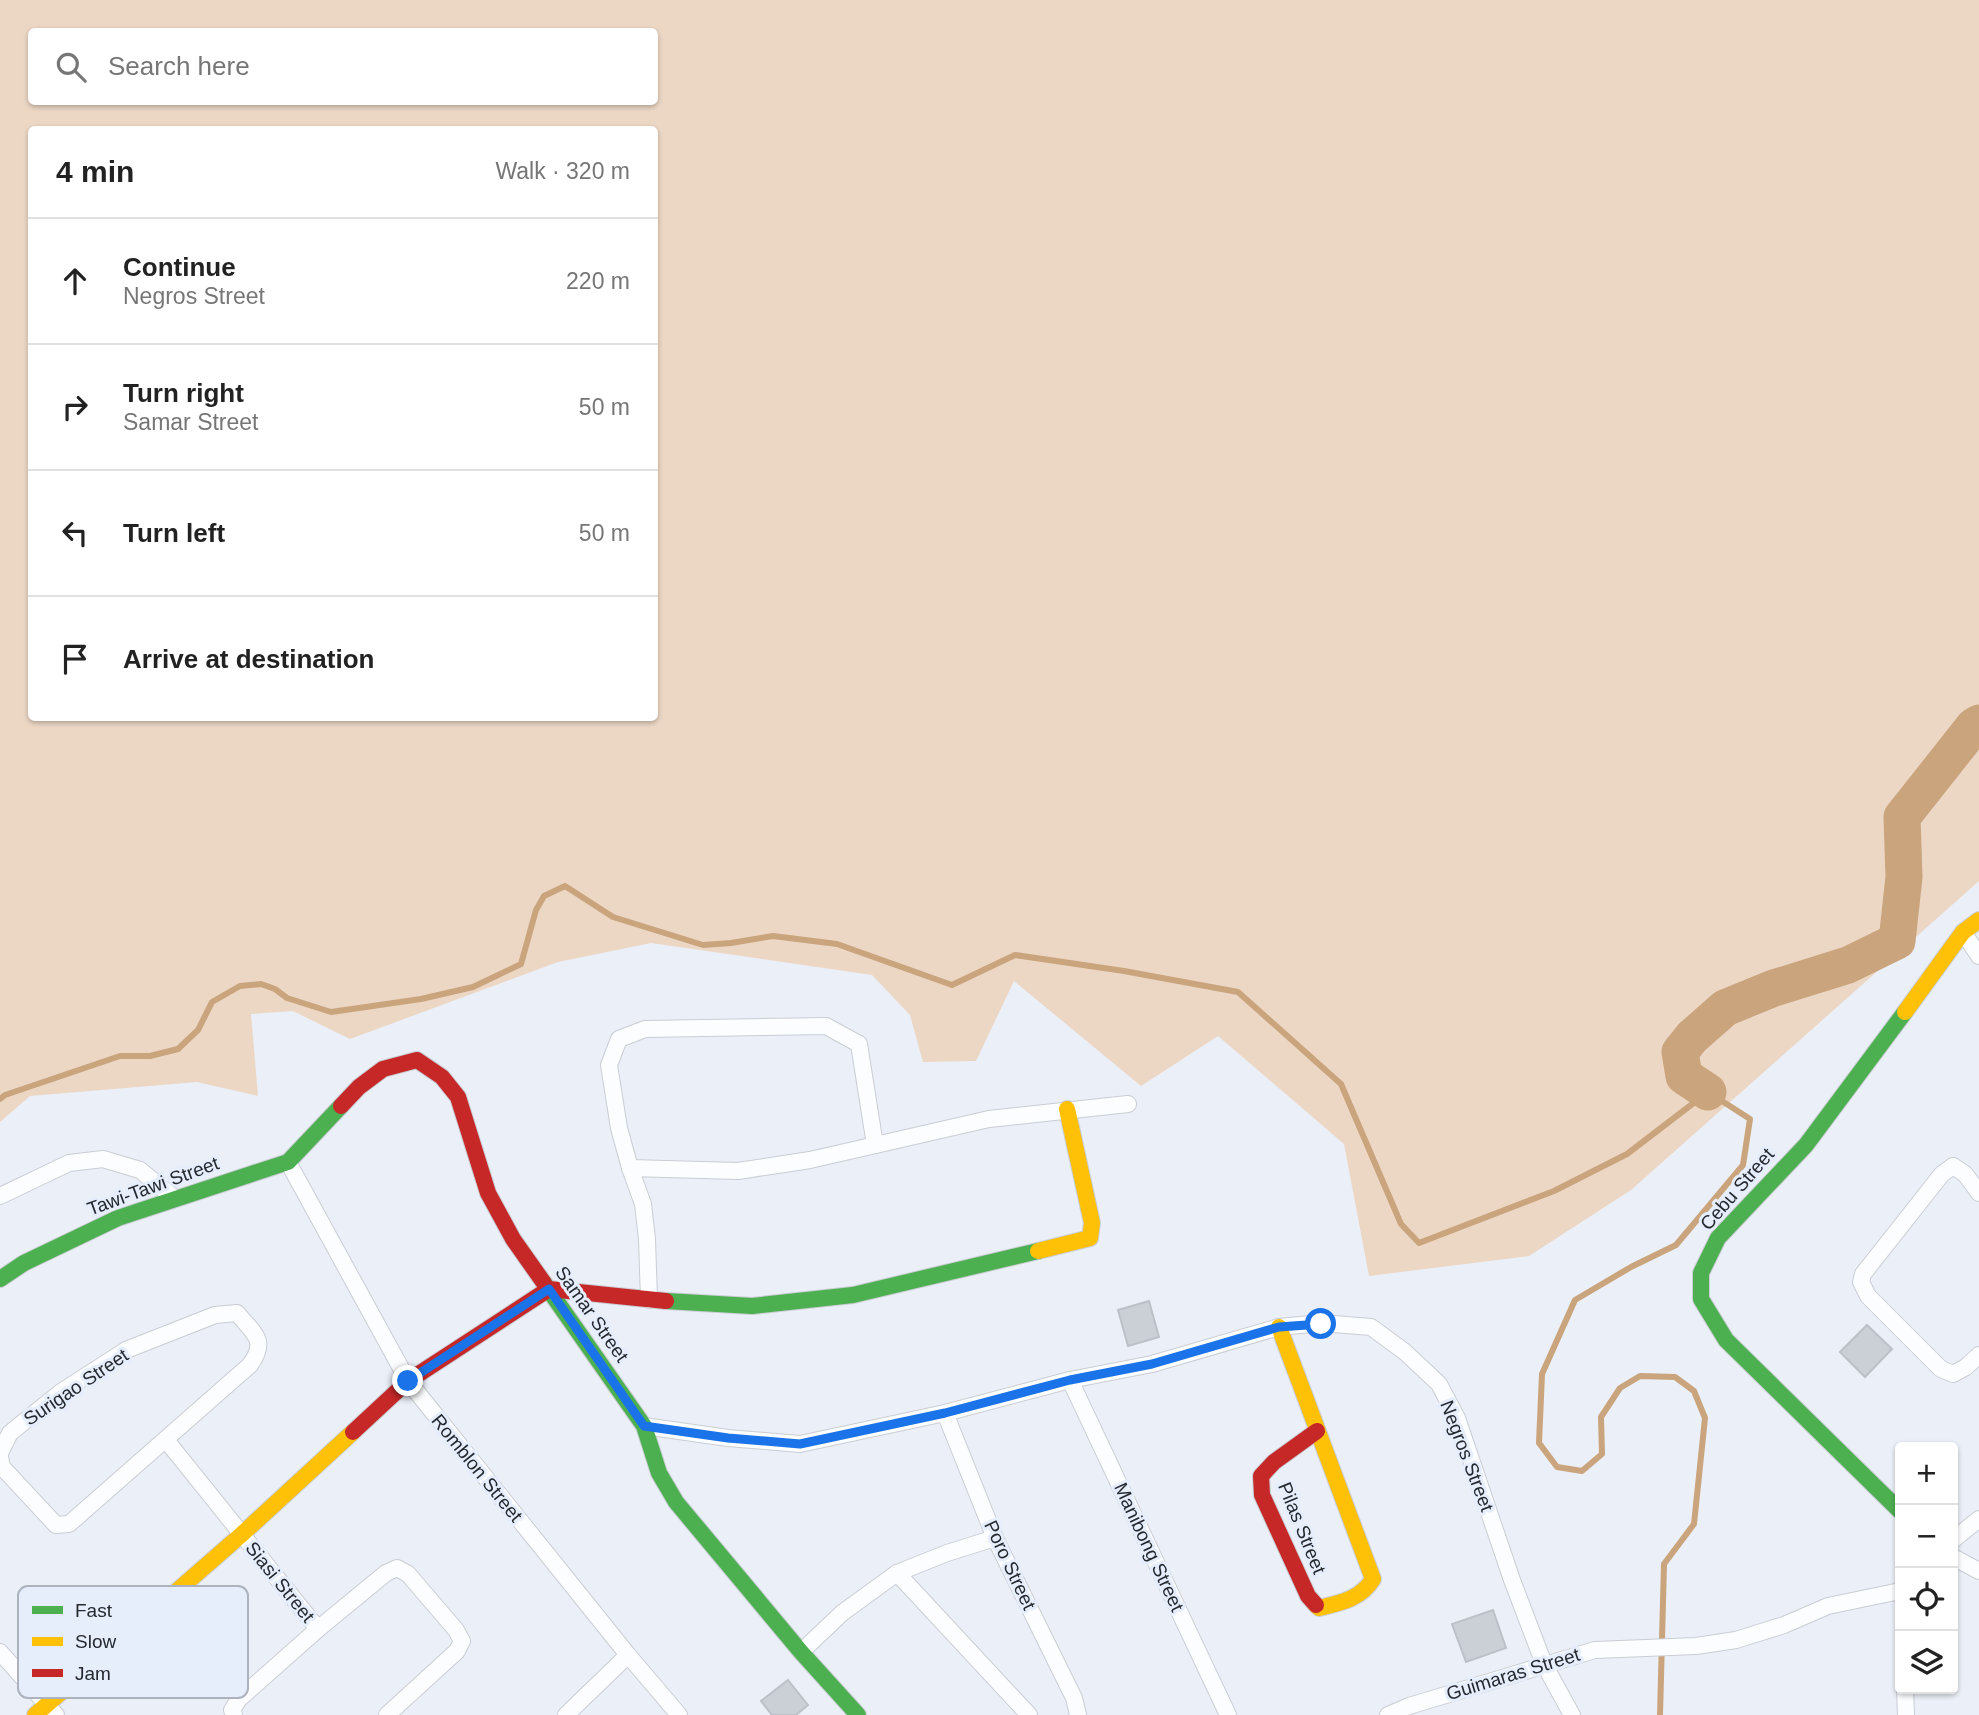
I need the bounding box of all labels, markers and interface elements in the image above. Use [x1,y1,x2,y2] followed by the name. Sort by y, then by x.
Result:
[28,28,658,105] search box
[52,48,90,86] icon: search
[108,51,250,81] text: Search here
[56,155,134,188] text: 4 min
[495,158,630,184] text: Walk · 320 m
[123,252,236,282] text: Continue
[56,262,94,300] icon: ahead
[566,268,630,294] text: 220 m
[123,283,265,309] text: Negros Street
[123,378,244,408] text: Turn right
[56,388,94,426] icon: right
[579,394,630,420] text: 50 m
[123,409,259,435] text: Samar Street
[56,514,94,552] icon: left
[123,518,225,548] text: Turn left
[579,520,630,546] text: 50 m
[56,640,94,678] icon: arrive
[123,644,374,674] text: Arrive at destination
[1696,1143,1779,1234] street label: Cebu Street
[84,1152,222,1220] street label: Tawi-Tawi Street
[551,1262,633,1366] street label: Samar Street
[1305,1308,1336,1339] route start
[20,1344,133,1430] street label: Surigao Street
[392,1365,423,1396] route end
[1436,1398,1498,1515] street label: Negros Street
[427,1410,527,1526] street label: Romblon Street
[1895,1442,1958,1694] map controls
[1895,1442,1958,1505] button: +
[1110,1479,1188,1615] street label: Manibong Street
[1274,1479,1330,1578] street label: Pilas Street
[1895,1505,1958,1568] button: −
[980,1517,1040,1614] street label: Poro Street
[241,1538,319,1627] street label: Siasi Street
[1895,1568,1958,1631] button: locate
[18,1586,248,1698] legend
[75,1600,113,1621] text: Fast
[75,1631,116,1652] text: Slow
[1895,1631,1958,1694] button: layers
[1444,1644,1583,1704] street label: Guimaras Street
[75,1663,111,1684] text: Jam

